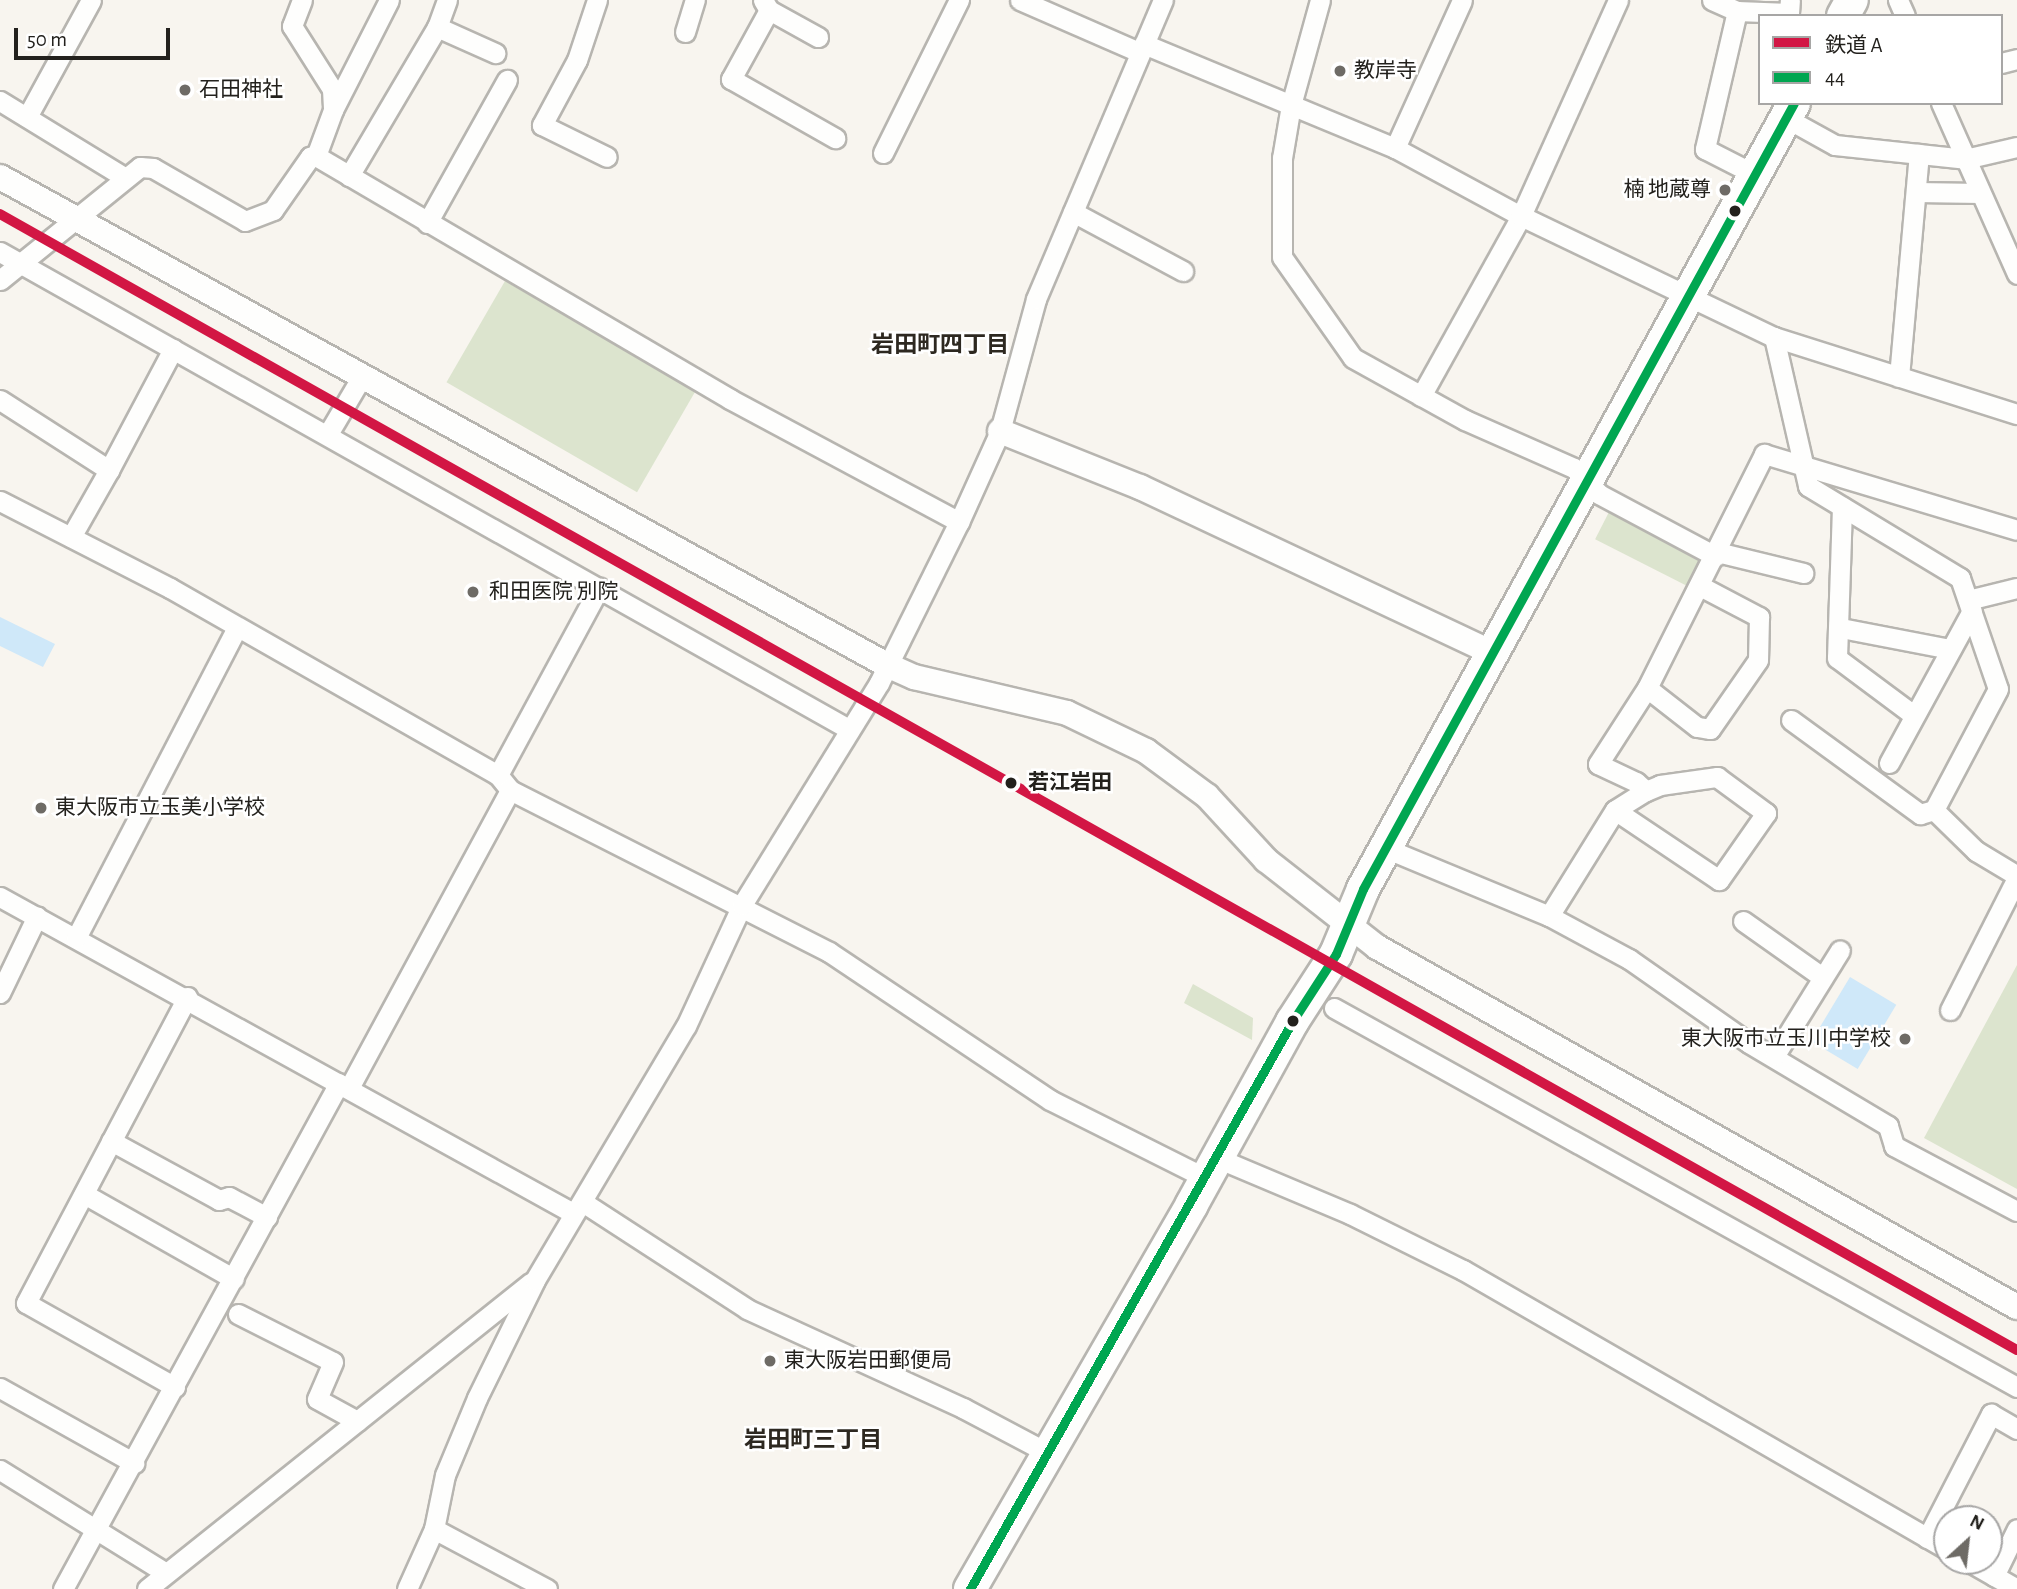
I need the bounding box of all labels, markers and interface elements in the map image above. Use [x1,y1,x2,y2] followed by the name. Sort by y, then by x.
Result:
[18,14,173,58] scale bar
[1758,14,2003,105] legend
[27,29,67,50] text: 50 m
[1825,35,1883,56] text: 鉄道 A
[1354,58,1417,84] place label: 教岸寺
[1332,63,1348,79] marker: 教岸寺
[1825,67,1845,88] text: 44
[199,77,283,103] place label: 石田神社
[177,82,193,98] marker: 石田神社
[1624,177,1711,203] place label: 楠 地蔵尊
[1717,182,1733,198] marker: 楠 地蔵尊
[1728,204,1742,218] unlabelled marker
[871,332,1009,360] district label: 岩田町四丁目
[489,579,618,605] place label: 和田医院 別院
[463,582,483,602] marker: 和田医院 別院
[1028,770,1112,796] place label: 若江岩田
[1000,772,1022,794] marker: 若江岩田
[55,795,265,821] place label: 東大阪市立玉美小学校
[33,800,49,816] marker: 東大阪市立玉美小学校
[1286,1014,1300,1028] unlabelled marker
[1681,1026,1891,1052] place label: 東大阪市立玉川中学校
[1897,1031,1913,1047] marker: 東大阪市立玉川中学校
[784,1348,952,1374] place label: 東大阪岩田郵便局
[762,1353,778,1369] marker: 東大阪岩田郵便局
[744,1427,882,1455] district label: 岩田町三丁目
[1933,1505,2003,1575] north arrow
[1967,1511,1987,1534] text: N

